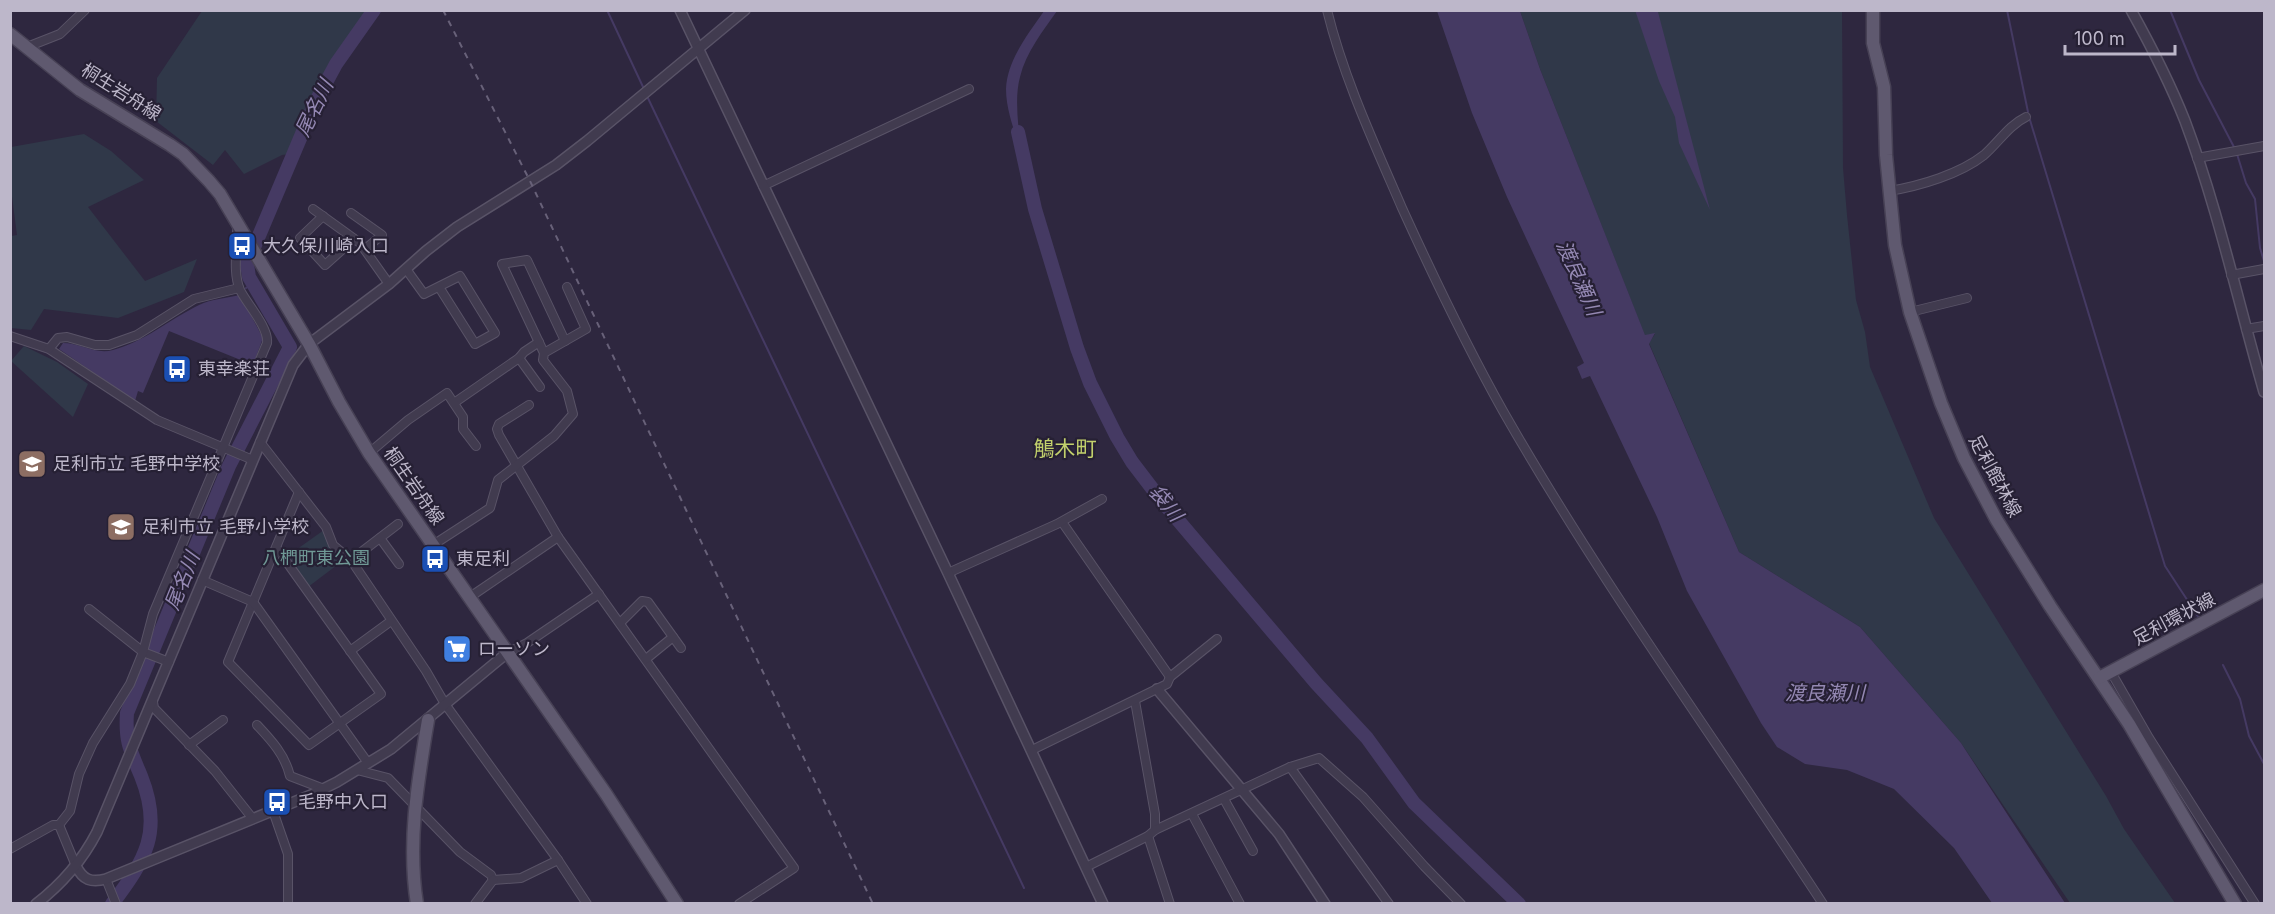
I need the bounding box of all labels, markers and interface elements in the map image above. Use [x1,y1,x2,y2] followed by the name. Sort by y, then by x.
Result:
[2065,18,2174,56] scale bar
[2074,28,2125,49] text: 100 m
[78,59,165,124] street label: 桐生岩舟線
[290,74,339,140] water label: 尾名川
[226,230,258,262] bus stop icon: 大久保川崎入口
[263,235,389,256] place label: 大久保川崎入口
[1552,237,1607,321] water label: 渡良瀬川
[161,353,193,385] bus stop icon: 東幸楽荘
[198,358,270,379] place label: 東幸楽荘
[1965,431,2026,520] street label: 足利館林線
[1034,436,1097,461] district label: 鵤木町
[380,443,449,529] street label: 桐生岩舟線
[16,448,48,480] school or university icon: 足利市立 毛野中学校
[53,453,220,474] place label: 足利市立 毛野中学校
[1144,480,1189,528] water label: 袋川
[105,511,137,543] school or university icon: 足利市立 毛野小学校
[142,516,309,537] place label: 足利市立 毛野小学校
[419,543,451,575] bus stop icon: 東足利
[160,547,205,613] water label: 尾名川
[262,547,370,568] park label: 八椚町東公園
[456,548,510,569] place label: 東足利
[2129,588,2218,649] street label: 足利環状線
[441,633,473,665] supermarket icon: ローソン
[478,638,550,659] place label: ローソン
[1785,681,1867,705] water label: 渡良瀬川
[261,786,293,818] bus stop icon: 毛野中入口
[298,791,388,812] place label: 毛野中入口

